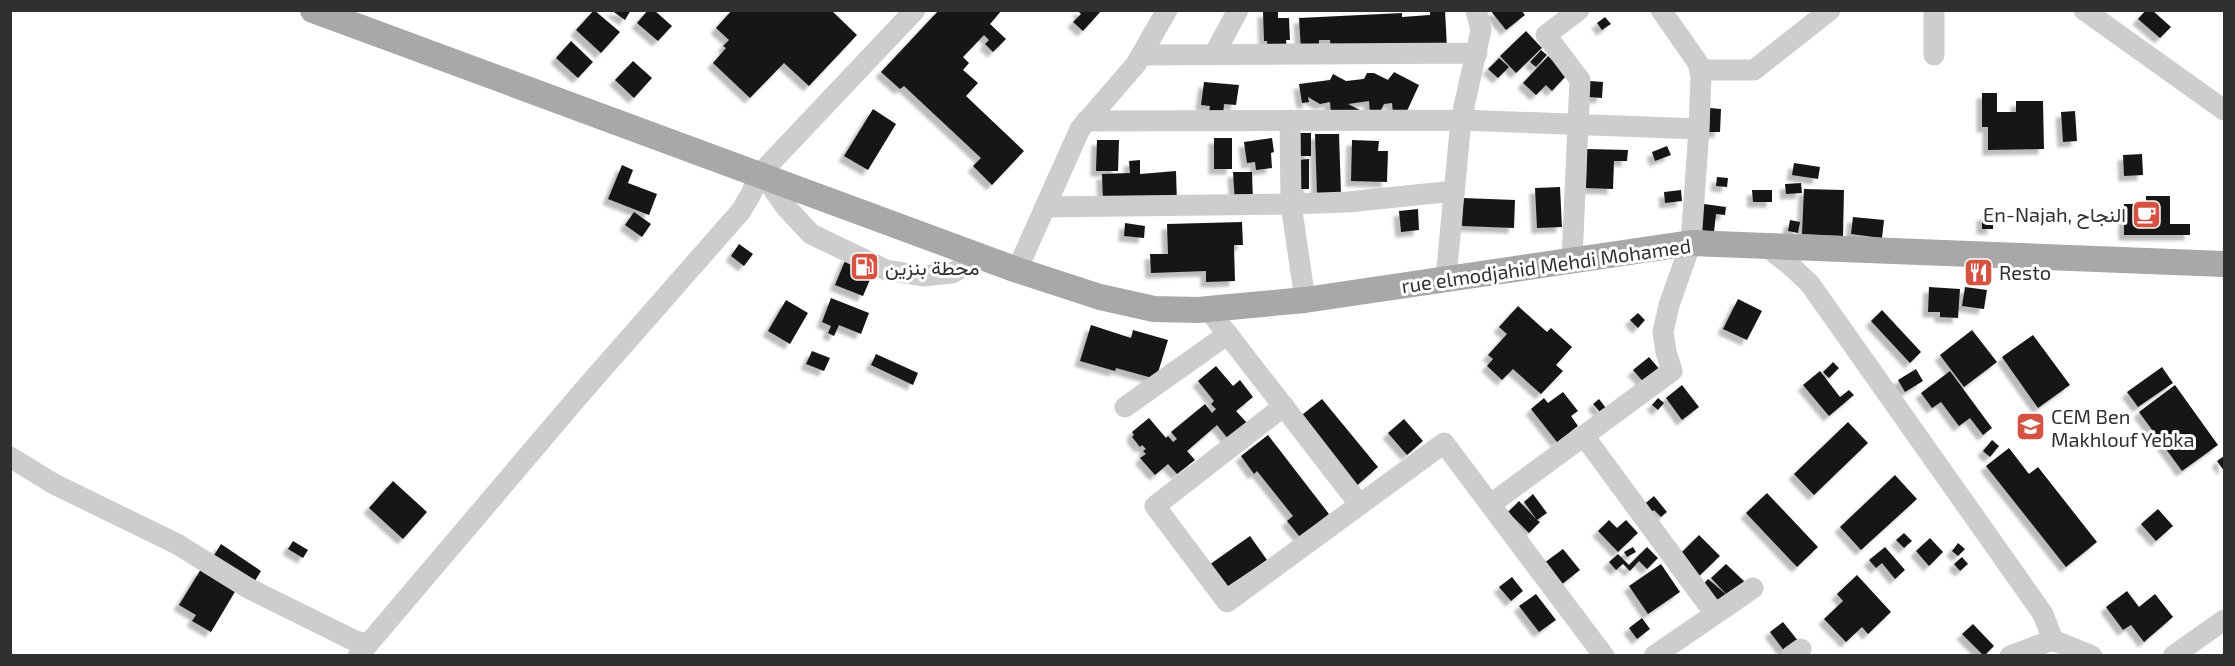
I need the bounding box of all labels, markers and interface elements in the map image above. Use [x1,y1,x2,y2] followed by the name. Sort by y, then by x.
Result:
[2131,198,2163,230] cafe icon: En-Najah, النجاح
[1983,202,2126,229] place label: En-Najah, النجاح
[1400,233,1692,297] street label: rue elmodjahid Mehdi Mohamed
[848,251,880,283] fuel station icon: محطة بنزين
[885,255,979,281] place label: محطة بنزين
[1962,256,1994,288] restaurant icon: Resto
[1999,260,2051,284] place label: Resto
[2051,404,2195,451] place label: CEM Ben Makhlouf Yebka
[2014,411,2046,443] school or university icon: CEM Ben Makhlouf Yebka

